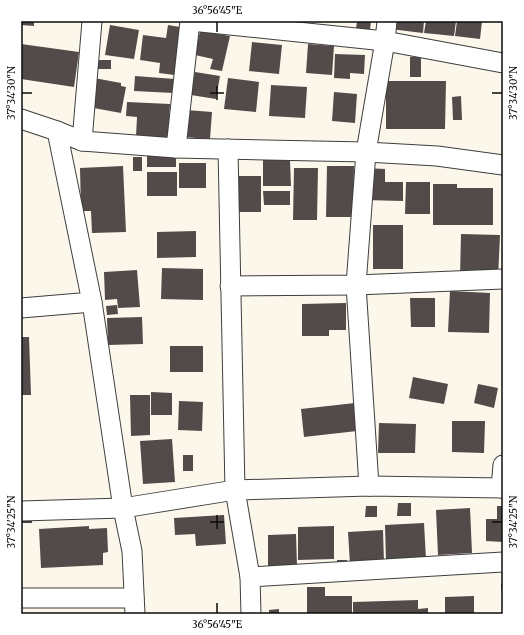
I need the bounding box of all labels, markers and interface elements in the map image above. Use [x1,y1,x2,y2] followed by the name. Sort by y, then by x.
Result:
[192,4,243,17] text: 36°56'45"E
[5,66,18,120] text: 37°34'30"N
[507,66,520,120] text: 37°34'30"N
[5,495,18,548] text: 37°34'25"N
[507,495,520,548] text: 37°34'25"N
[192,618,243,631] text: 36°56'45"E

